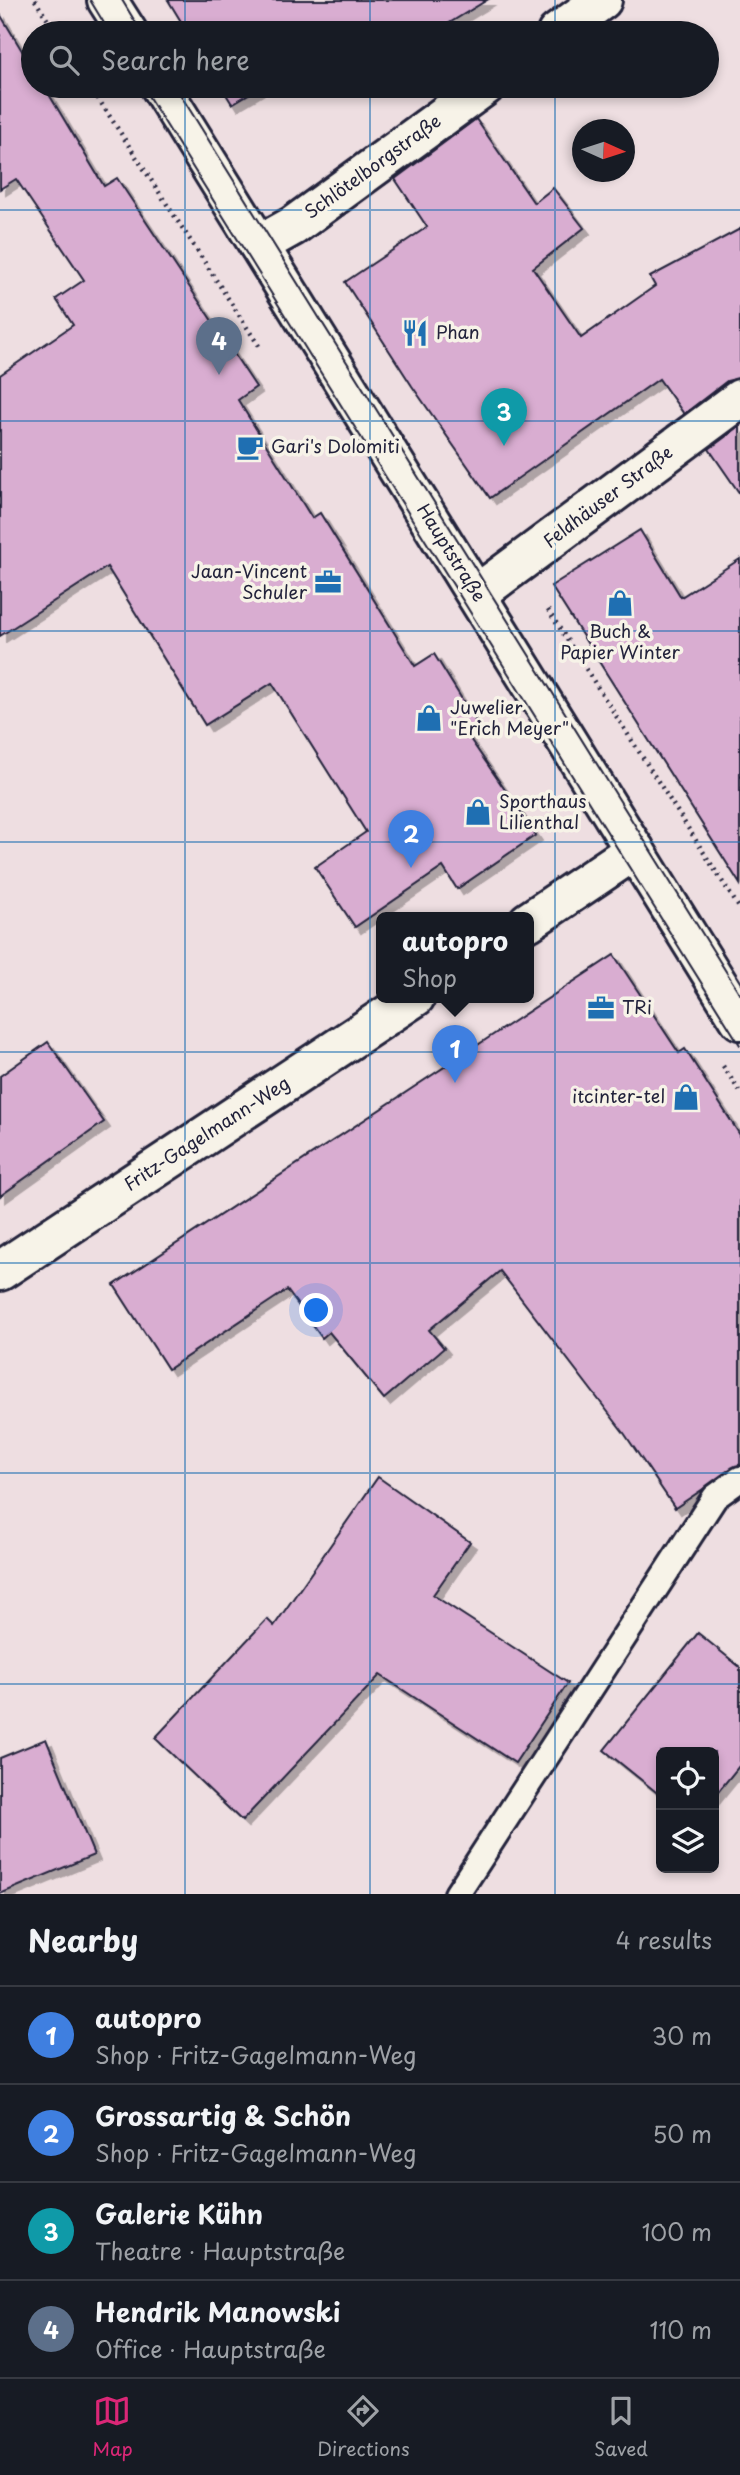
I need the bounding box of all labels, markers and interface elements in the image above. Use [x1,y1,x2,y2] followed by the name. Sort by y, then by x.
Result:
[21,21,719,98] search box
[101,40,250,79] text: Search here
[45,41,83,79] icon: search
[298,107,446,225] street label: Schlötelborgstraße
[572,119,635,182] north arrow
[196,317,242,375] pin: 4
[400,318,430,348] restaurant icon: Phan
[436,318,480,345] place label: Phan
[481,388,527,446] pin: 3
[235,432,265,462] cafe icon: Gari's Dolomiti
[271,432,400,459] place label: Gari's Dolomiti
[537,438,677,553] street label: Feldhäuser Straße
[411,498,493,607] street label: Hauptstraße
[191,557,308,605] place label: Jaan-Vincent Schuler
[313,567,343,597] office icon: Jaan-Vincent Schuler
[605,588,635,618] shop icon: Buch & Papier Winter
[560,617,680,665] place label: Buch & Papier Winter
[450,693,569,741] place label: Juwelier "Erich Meyer"
[414,703,444,733] shop icon: Juwelier "Erich Meyer"
[499,787,586,835] place label: Sporthaus Lilienthal
[463,797,493,827] shop icon: Sporthaus Lilienthal
[388,810,434,868] pin: 2
[376,912,534,1003] popup
[402,921,508,960] text: autopro
[402,960,457,995] text: Shop
[586,993,616,1023] office icon: TRi
[622,993,652,1020] place label: TRi
[432,1025,478,1083] pin: 1
[118,1069,294,1197] street label: Fritz-Gagelmann-Weg
[572,1082,665,1109] place label: itcinter-tel
[671,1082,701,1112] shop icon: itcinter-tel
[299,1293,333,1327] your location
[656,1747,719,1873] map controls
[656,1747,719,1810] button: locate
[656,1810,719,1873] button: layers
[28,1917,138,1962] text: Nearby
[616,1922,712,1957] text: 4 results
[95,1998,201,2037] text: autopro
[46,2018,57,2053] text: 1
[651,2018,712,2053] text: 30 m
[95,2037,417,2072] text: Shop · Fritz-Gagelmann-Weg
[95,2096,351,2135] text: Grossartig & Schön
[43,2116,59,2151] text: 2
[652,2116,712,2151] text: 50 m
[95,2135,417,2170] text: Shop · Fritz-Gagelmann-Weg
[95,2194,263,2233] text: Galerie Kühn
[43,2214,59,2249] text: 3
[642,2214,712,2249] text: 100 m
[95,2233,345,2268] text: Theatre · Hauptstraße
[95,2292,341,2331] text: Hendrik Manowski
[43,2312,59,2347] text: 4
[650,2312,712,2347] text: 110 m
[95,2331,326,2366] text: Office · Hauptstraße
[92,2392,133,2462] tab: Map
[317,2392,410,2462] tab: Directions
[594,2392,648,2462] tab: Saved

